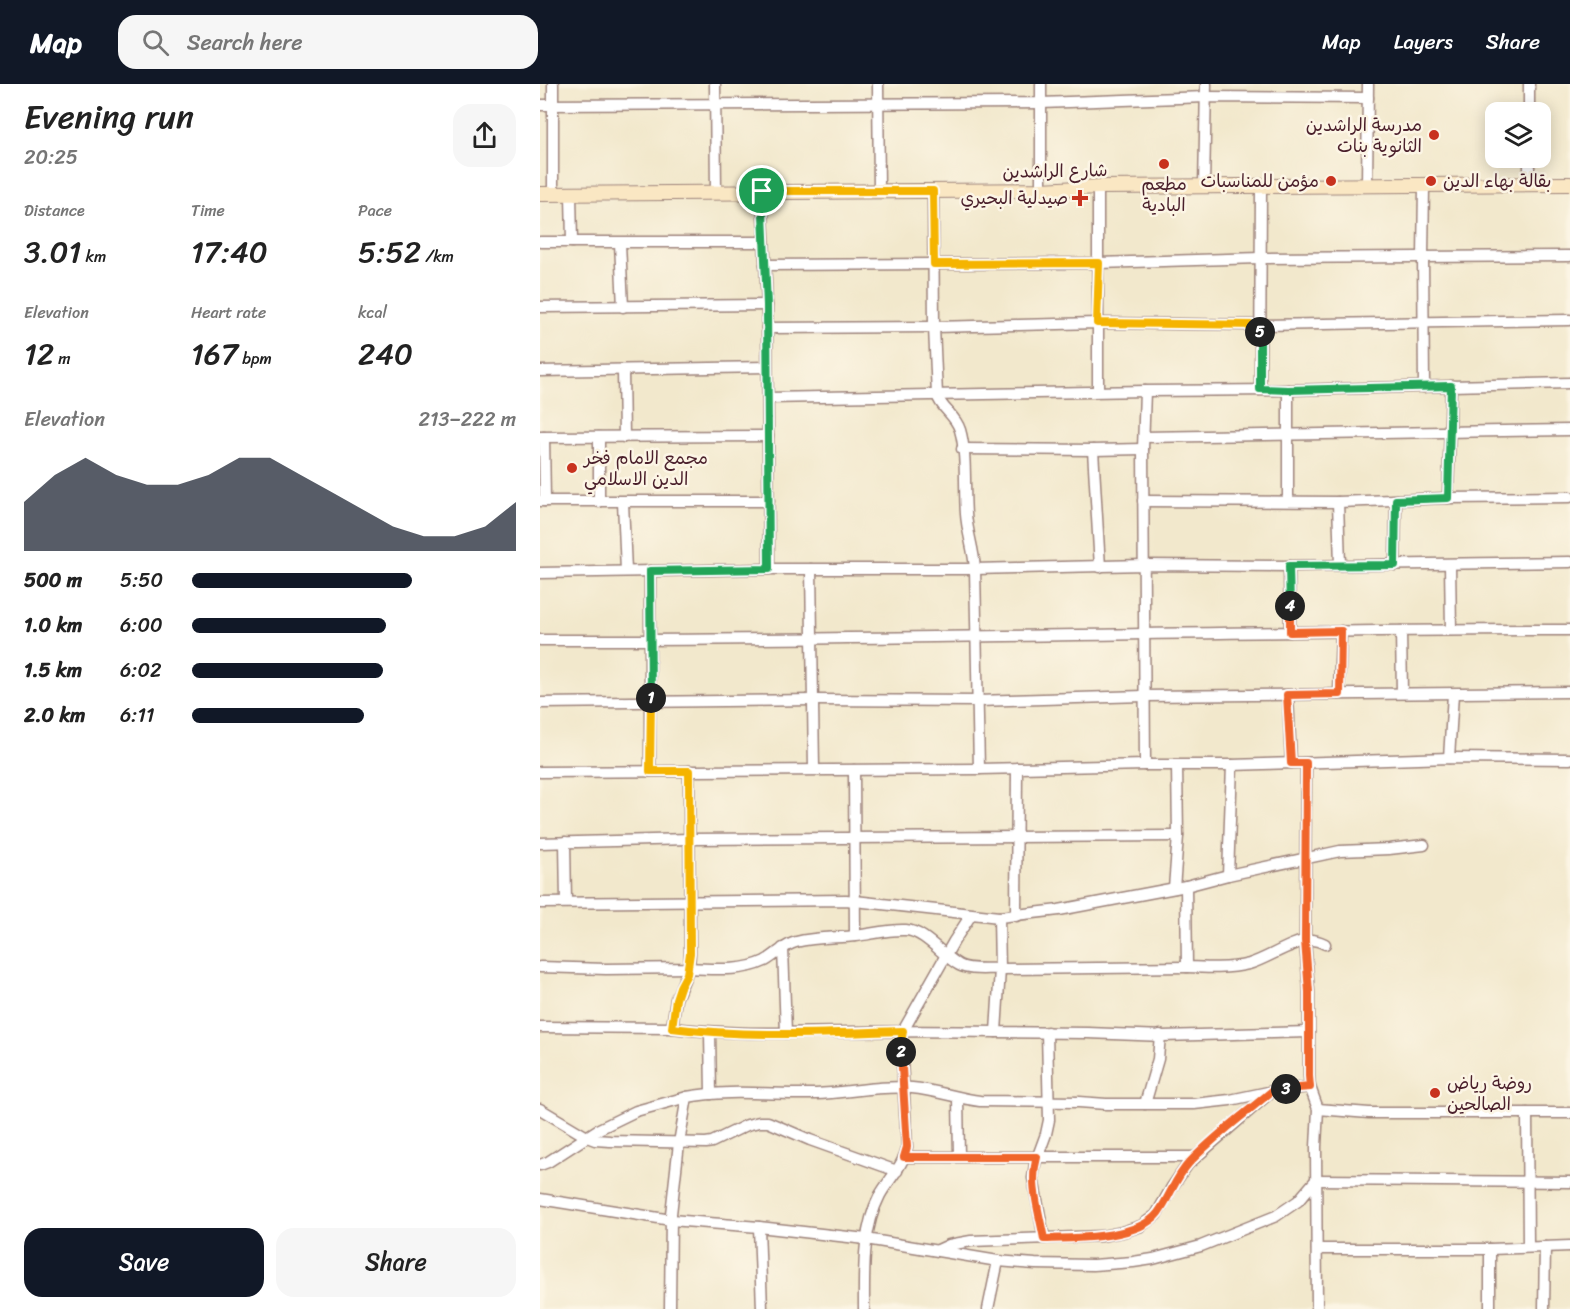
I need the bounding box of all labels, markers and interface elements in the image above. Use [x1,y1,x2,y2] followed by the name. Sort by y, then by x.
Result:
[118,15,538,69] search box
[30,18,82,67] text: Map
[187,23,303,62] text: Search here
[1322,23,1361,61] text: Map
[1394,23,1453,61] text: Layers
[1486,23,1540,61] text: Share
[139,26,172,59] icon: search
[24,88,194,146] text: Evening run
[1485,102,1551,168] map controls
[1485,102,1551,168] button: layers
[453,104,516,167] button: share
[1306,109,1422,162] place label: مدرسة الراشدين الثانوية بنات
[1427,128,1441,142] marker: مدرسة الراشدين الثانوية بنات
[24,140,78,175] text: 20:25
[1002,154,1108,188] street label: شارع الراشدين
[1157,157,1171,171] marker: مطعم البادية
[736,165,787,216] pin
[1201,165,1319,197] place label: مؤمن للمناسبات
[1443,165,1551,197] place label: بقالة بهاء الدين
[1141,168,1187,221] place label: مطعم البادية
[745,174,778,207] icon: arrive
[1324,174,1338,188] marker: مؤمن للمناسبات
[1424,174,1438,188] marker: بقالة بهاء الدين
[961,182,1068,214] place label: صيدلية البحيري
[1073,191,1087,205] marker: صيدلية البحيري
[24,196,85,225] text: Distance
[191,196,225,225] text: Time
[358,196,392,225] text: Pace
[24,225,81,279] text: 3.01
[191,225,268,279] text: 17:40
[358,225,421,279] text: 5:52
[81,242,106,271] text: km
[421,242,454,271] text: /km
[24,298,89,327] text: Elevation
[191,298,266,327] text: Heart rate
[358,298,387,327] text: kcal
[1245,317,1275,347] pin: 5
[1255,317,1265,346] text: 5
[24,327,54,381] text: 12
[191,327,238,381] text: 167
[358,327,413,381] text: 240
[54,344,71,373] text: m
[238,344,272,373] text: bpm
[24,402,105,437] text: Elevation
[418,402,516,437] text: 213–222 m
[582,442,708,495] place label: مجمع الامام فخر الدين الاسلامي
[565,461,579,475] marker: مجمع الامام فخر الدين الاسلامي
[24,563,82,598] text: 500 m
[120,563,163,598] text: 5:50
[1275,591,1305,621] pin: 4
[1285,591,1295,620] text: 4
[24,608,82,643] text: 1.0 km
[120,608,163,643] text: 6:00
[24,653,82,688] text: 1.5 km
[120,653,162,688] text: 6:02
[636,683,666,713] pin: 1
[648,683,654,712] text: 1
[24,698,85,733] text: 2.0 km
[120,698,155,733] text: 6:11
[886,1037,916,1067] pin: 2
[896,1037,906,1066] text: 2
[1447,1067,1532,1120] place label: روضة رياض الصالحين
[1271,1074,1301,1104] pin: 3
[1282,1074,1290,1103] text: 3
[1428,1086,1442,1100] marker: روضة رياض الصالحين
[24,1228,264,1297] button: Save
[276,1228,516,1297] button: Share

